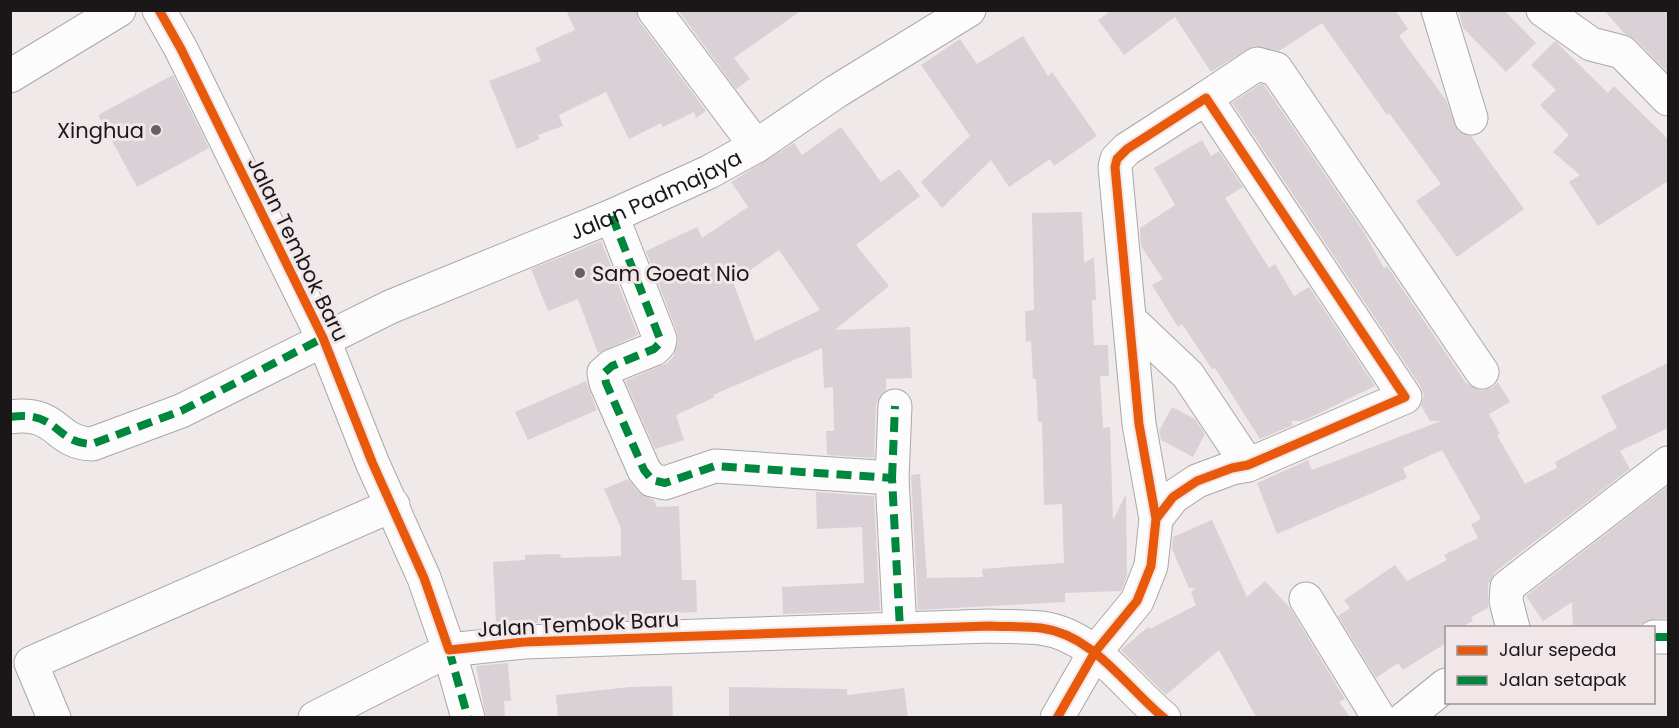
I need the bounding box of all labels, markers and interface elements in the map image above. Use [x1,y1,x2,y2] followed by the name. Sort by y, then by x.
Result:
[57,116,144,145] place label: Xinghua
[149,123,163,137] marker: Xinghua
[565,142,746,246] street label: Jalan Padmajaya
[241,152,355,346] street label: Jalan Tembok Baru
[592,259,749,288] place label: Sam Goeat Nio
[573,266,587,280] marker: Sam Goeat Nio
[476,604,680,644] street label: Jalan Tembok Baru
[1445,626,1655,704] legend
[1499,637,1616,662] text: Jalur sepeda
[1499,667,1627,692] text: Jalan setapak

